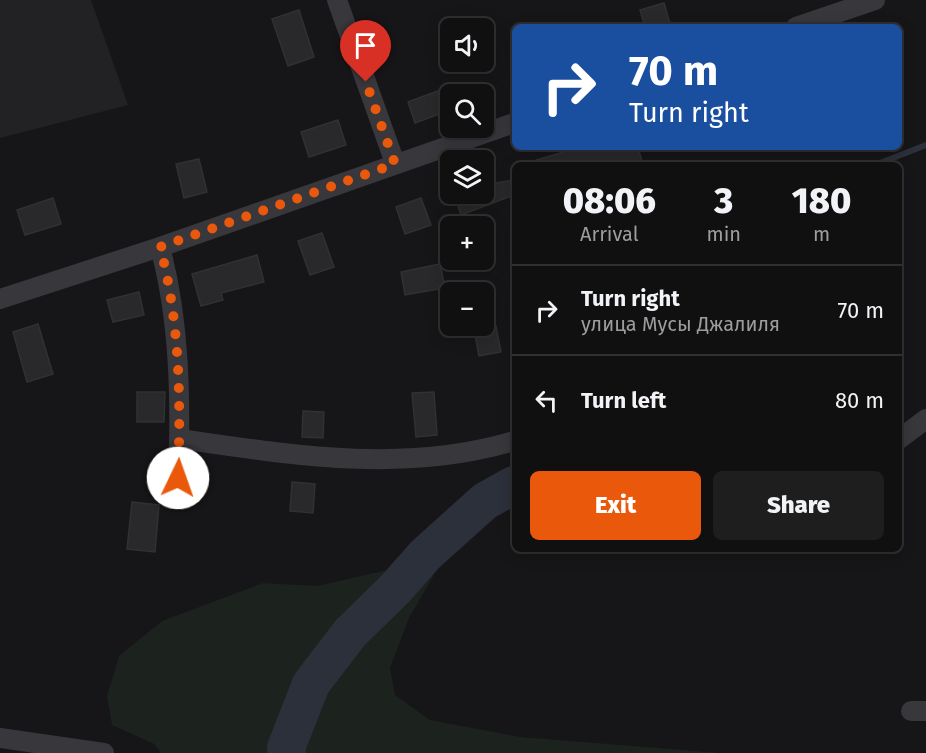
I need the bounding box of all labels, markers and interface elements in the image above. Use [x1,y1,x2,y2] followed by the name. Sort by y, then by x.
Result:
[440,18,494,336] map controls
[440,18,494,72] button: sound
[340,20,391,82] pin
[349,29,382,62] icon: arrive
[629,46,718,96] text: 70 m
[530,48,608,126] icon: right
[440,84,494,138] button: search
[629,97,749,129] text: Turn right
[440,150,494,204] button: layers
[563,179,656,223] text: 08:06
[714,179,733,223] text: 3
[792,179,851,223] text: 180
[440,216,494,270] button: +
[580,222,639,246] text: Arrival
[707,222,741,246] text: min
[813,222,830,246] text: m
[440,282,494,336] button: −
[581,285,680,312] text: Turn right
[530,294,563,327] icon: right
[838,297,884,324] text: 70 m
[581,312,780,336] text: улица Мусы Джалиля
[530,384,563,417] icon: left
[581,387,666,414] text: Turn left
[835,387,884,414] text: 80 m
[146,446,210,510] position arrow
[530,471,701,540] button: Exit
[713,471,884,540] button: Share

